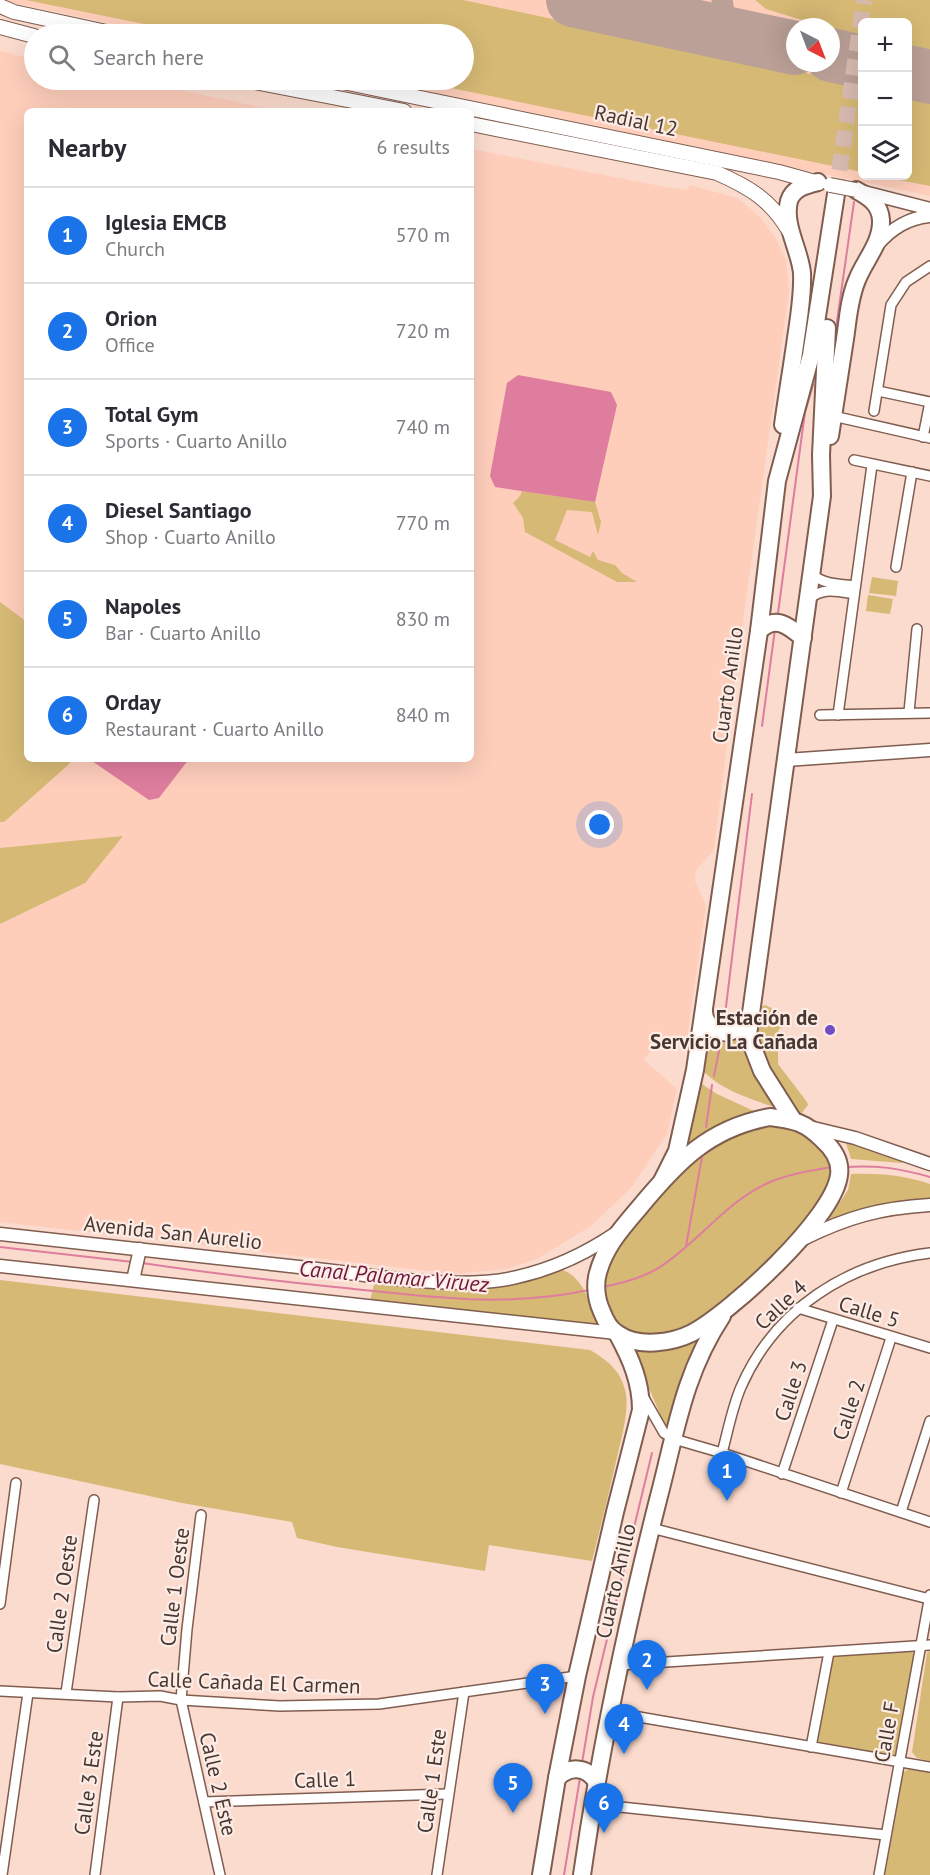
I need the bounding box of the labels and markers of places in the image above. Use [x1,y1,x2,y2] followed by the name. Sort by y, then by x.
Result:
[650,1004,818,1055] place label: Estación de Servicio La Cañada
[823,1023,837,1037] marker: Estación de Servicio La Cañada
[708,1452,746,1501] pin: 1
[628,1640,666,1690] pin: 2
[526,1664,564,1714] pin: 3
[604,1704,644,1754] pin: 4
[494,1764,532,1813] pin: 5
[584,1784,624,1833] pin: 6

